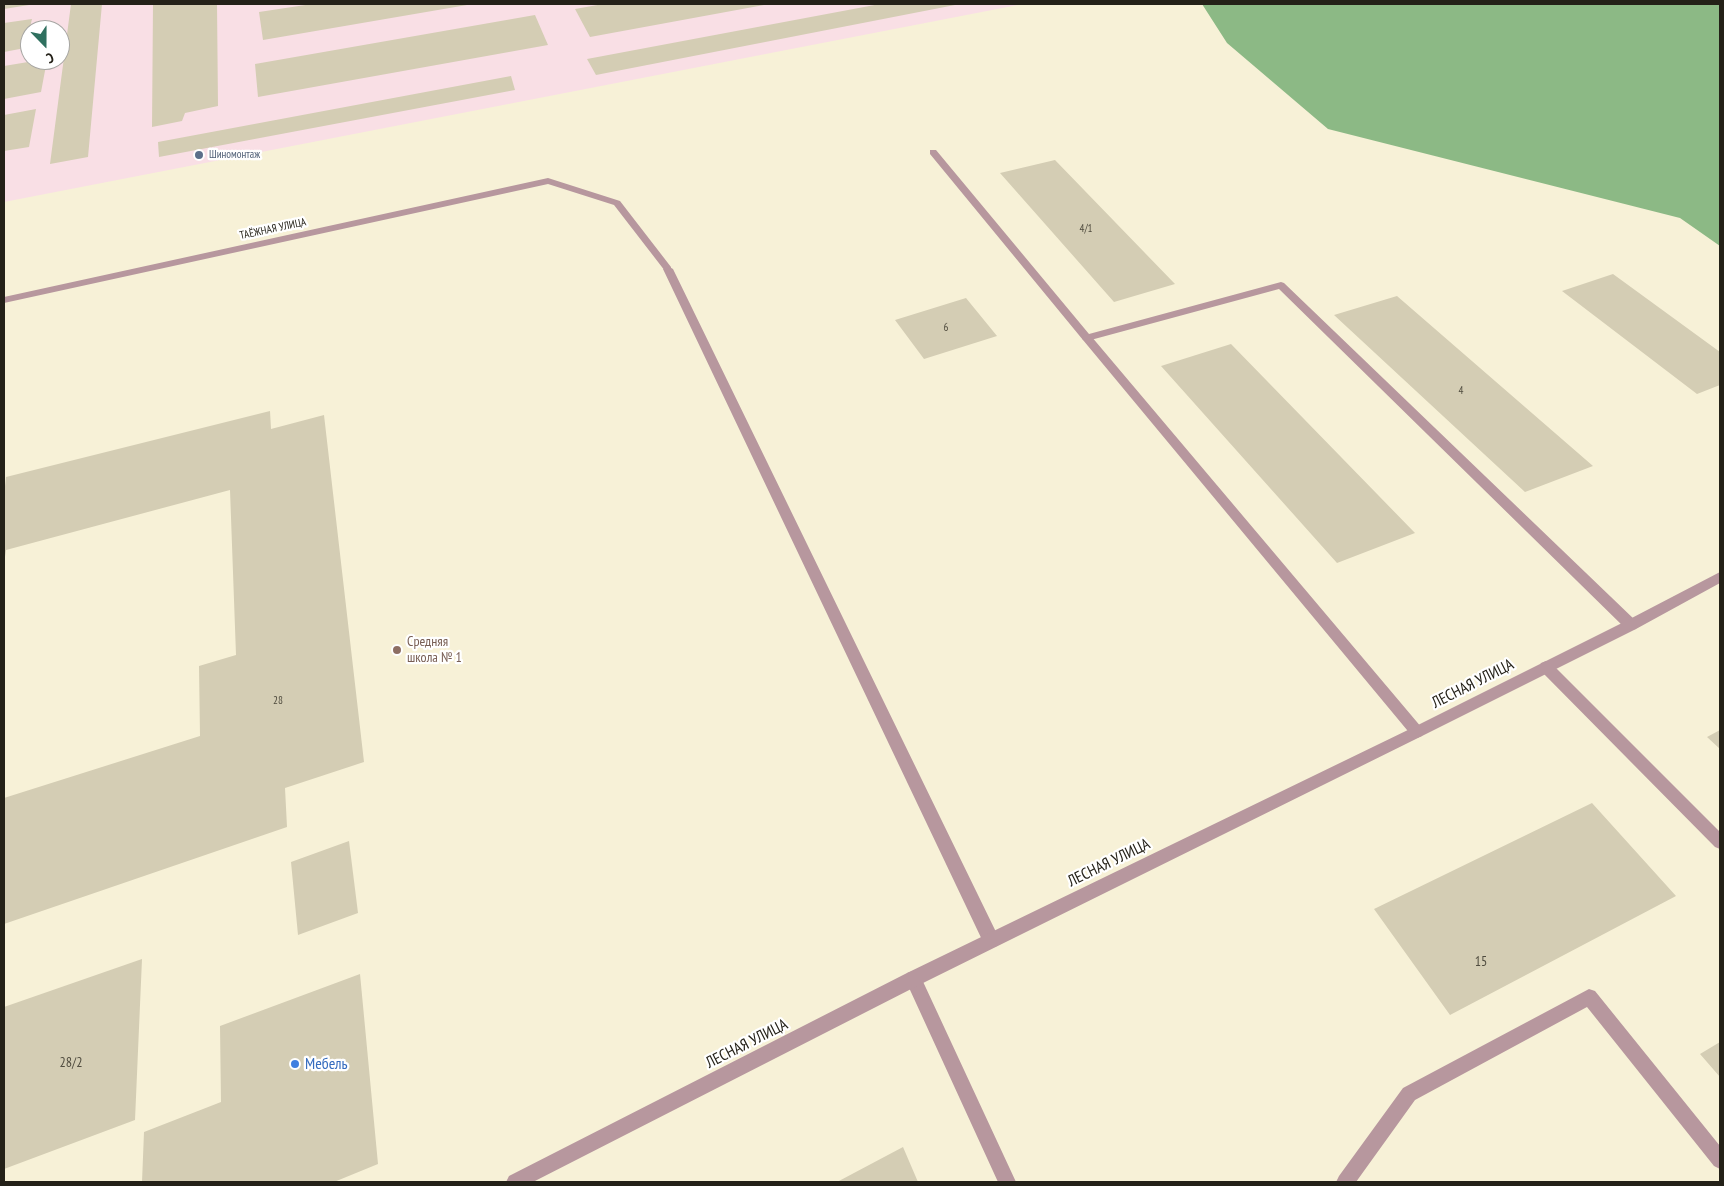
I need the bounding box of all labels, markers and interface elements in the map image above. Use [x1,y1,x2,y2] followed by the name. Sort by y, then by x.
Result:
[20,20,70,70] north arrow
[44,48,57,68] text: С
[209,148,260,162] place label: Шиномонтаж
[193,149,205,161] marker: Шиномонтаж
[239,216,307,242] street label: ТАЁЖНАЯ УЛИЦА
[1079,222,1093,236] house number: 4/1
[944,321,948,335] house number: 6
[1459,384,1463,398] house number: 4
[407,634,462,666] place label: Средняя школа № 1
[391,644,403,656] marker: Средняя школа № 1
[1429,655,1517,713] street label: ЛЕСНАЯ УЛИЦА
[273,694,283,708] house number: 28
[1065,835,1153,891] street label: ЛЕСНАЯ УЛИЦА
[1475,954,1487,970] house number: 15
[703,1015,791,1073] street label: ЛЕСНАЯ УЛИЦА
[305,1054,348,1074] place label: Мебель
[59,1055,83,1071] house number: 28/2
[289,1058,301,1070] marker: Мебель

